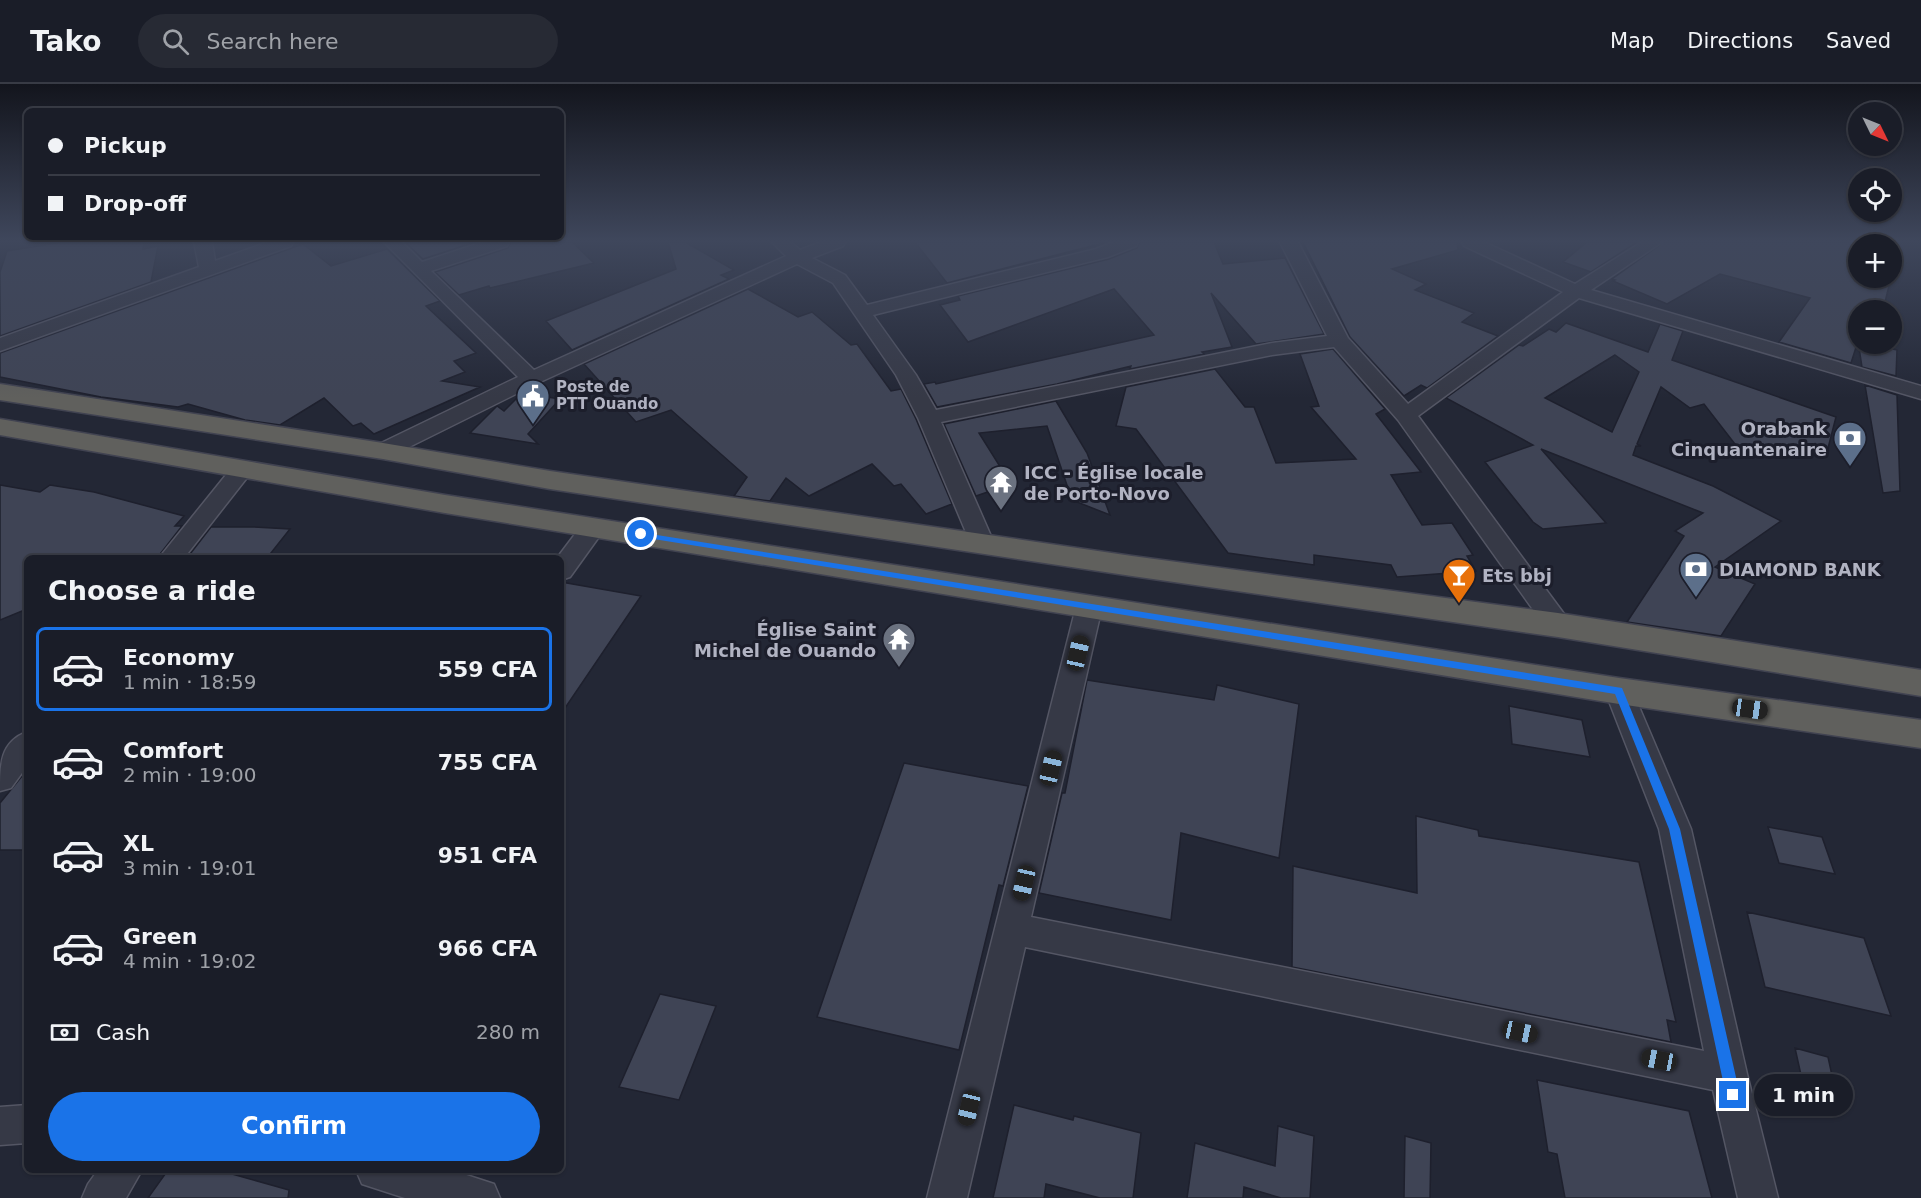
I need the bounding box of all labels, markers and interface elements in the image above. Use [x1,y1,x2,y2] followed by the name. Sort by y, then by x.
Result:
[138,14,558,68] search box
[30,25,102,58] text: Tako
[159,25,192,58] icon: search
[207,29,339,54] text: Search here
[1610,29,1654,53] text: Map
[1687,29,1793,53] text: Directions
[1826,29,1891,53] text: Saved
[1848,102,1902,156] north arrow
[1848,102,1902,354] map controls
[84,133,167,158] text: Pickup
[1848,168,1902,222] button: locate
[84,191,186,216] text: Drop-off
[1848,234,1902,288] button: +
[1848,300,1902,354] button: −
[515,378,551,425] public building icon: Poste de PTT Ouando
[556,378,658,413] place label: Poste de PTT Ouando
[1671,418,1828,460] place label: Orabank Cinquantenaire
[1832,420,1868,467] bank icon: Orabank Cinquantenaire
[1024,462,1204,504] place label: ICC - Église locale de Porto-Novo
[983,464,1019,511] temple icon: ICC - Église locale de Porto-Novo
[627,520,654,547] route start
[1678,551,1714,598] bank icon: DIAMOND BANK
[1441,557,1477,604] bar icon: Ets bbj
[1719,559,1882,580] place label: DIAMOND BANK
[1482,565,1552,586] place label: Ets bbj
[48,575,256,606] text: Choose a ride
[694,619,876,661] place label: Église Saint Michel de Ouando
[881,621,917,668] temple icon: Église Saint Michel de Ouando
[1065,633,1091,673] car
[51,642,105,696] icon: car
[123,645,234,670] text: Economy
[438,657,537,682] text: 559 CFA
[123,670,257,694] text: 1 min · 18:59
[1731,698,1769,720] car
[51,735,105,789] icon: car
[123,738,223,763] text: Comfort
[1038,748,1064,788] car
[438,750,537,775] text: 755 CFA
[123,763,257,787] text: 2 min · 19:00
[51,828,105,882] icon: car
[123,831,154,856] text: XL
[438,843,537,868] text: 951 CFA
[123,856,257,880] text: 3 min · 19:01
[1011,863,1037,903] car
[51,921,105,975] icon: car
[123,924,197,949] text: Green
[438,936,537,961] text: 966 CFA
[123,949,257,973] text: 4 min · 19:02
[48,1016,81,1049] icon: cash
[1501,1019,1539,1045] car
[96,1020,150,1045] text: Cash
[476,1020,540,1044] text: 280 m
[1640,1048,1678,1072] car
[1754,1074,1853,1116] callout: 1 min
[1719,1081,1746,1108] route end
[1772,1083,1835,1107] text: 1 min
[956,1088,982,1128] car
[48,1092,540,1161] button: Confirm

